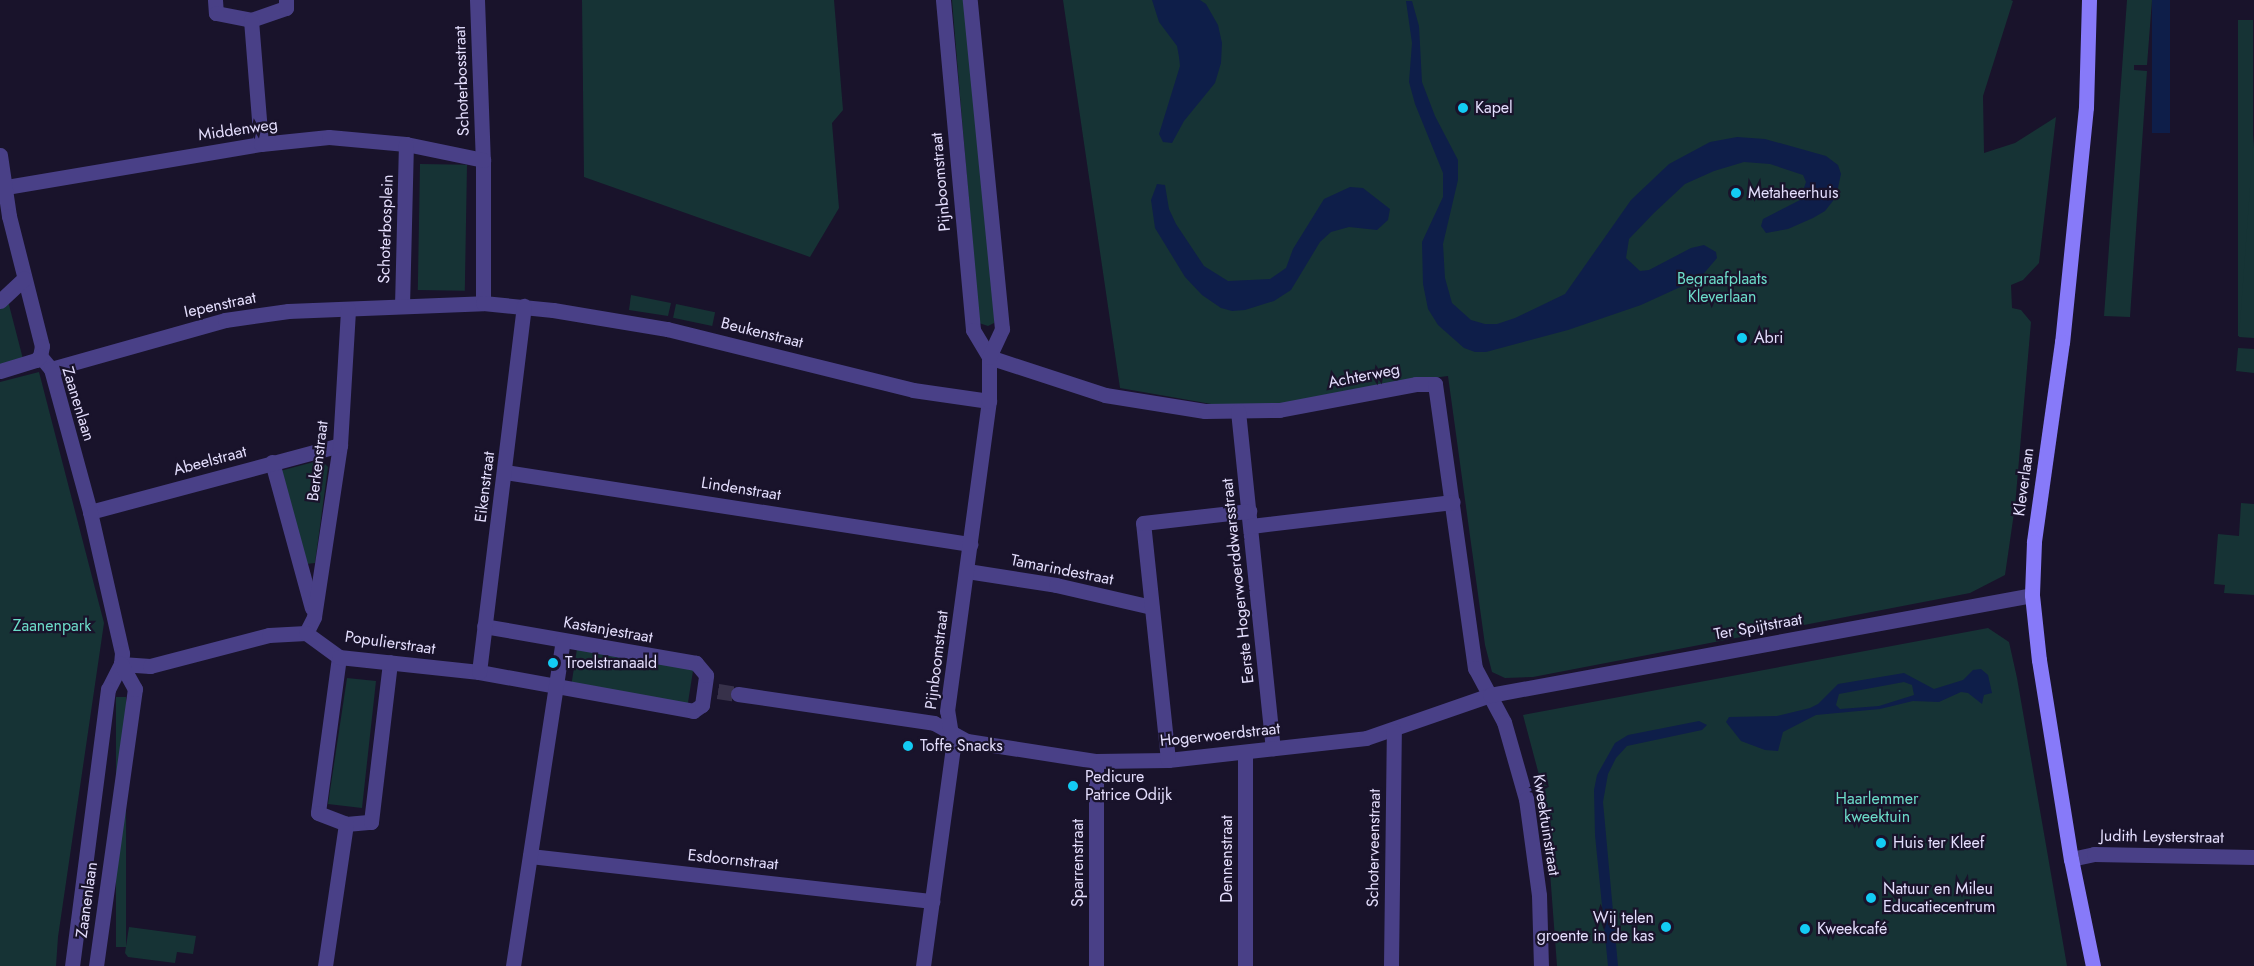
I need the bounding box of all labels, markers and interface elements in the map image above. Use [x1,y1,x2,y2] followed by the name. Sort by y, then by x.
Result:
[450,25,474,137] street label: Schoterbosstraat
[1475,98,1513,118] place label: Kapel
[1456,101,1470,115] marker: Kapel
[197,115,279,145] street label: Middenweg
[927,132,955,232] street label: Pijnboomstraat
[375,174,397,284] street label: Schoterbosplein
[1748,183,1839,203] place label: Metaheerhuis
[1729,186,1743,200] marker: Metaheerhuis
[1677,269,1767,307] park label: Begraafplaats Kleverlaan
[182,288,258,322] street label: Iepenstraat
[719,314,805,352] street label: Beukenstraat
[1754,328,1783,348] place label: Abri
[1735,331,1749,345] marker: Abri
[1327,360,1401,392] street label: Achterweg
[58,365,98,443] street label: Zaanenlaan
[304,420,332,502] street label: Berkenstraat
[171,442,249,480] street label: Abeelstraat
[2010,447,2038,517] street label: Kleverlaan
[471,450,499,524] street label: Eikenstraat
[700,473,782,505] street label: Lindenstraat
[1218,477,1258,685] street label: Eerste Hogerwoerddwarsstraat
[1009,551,1115,589] street label: Tamarindestraat
[921,609,953,711] street label: Pijnboomstraat
[1712,610,1804,644] street label: Ter Spijtstraat
[562,613,654,647] street label: Kastanjestraat
[13,616,91,636] park label: Zaanenpark
[344,627,436,659] street label: Populierstraat
[565,653,657,673] place label: Troelstranaald
[546,656,560,670] marker: Troelstranaald
[1159,719,1281,751] street label: Hogerwoerdstraat
[920,736,1003,756] place label: Toffe Snacks
[901,739,915,753] marker: Toffe Snacks
[1085,767,1172,805] place label: Pedicure Patrice Odijk
[1529,773,1563,877] street label: Kweektuinstraat
[1066,779,1080,793] marker: Pedicure Patrice Odijk
[1363,789,1385,907] street label: Schoterveenstraat
[1836,789,1918,827] park label: Haarlemmer kweektuin
[1217,815,1237,903] street label: Dennenstraat
[1068,819,1088,907] street label: Sparrenstraat
[2100,826,2224,848] street label: Judith Leysterstraat
[1893,833,1984,853] place label: Huis ter Kleef
[1874,836,1888,850] marker: Huis ter Kleef
[687,846,779,874] street label: Esdoornstraat
[72,861,102,939] street label: Zaanenlaan
[1883,879,1995,917] place label: Natuur en Mileu Educatiecentrum
[1864,891,1878,905] marker: Natuur en Mileu Educatiecentrum
[1537,908,1654,946] place label: Wij telen groente in de kas
[1817,919,1887,939] place label: Kweekcafé
[1659,920,1673,934] marker: Wij telen groente in de kas
[1798,922,1812,936] marker: Kweekcafé

